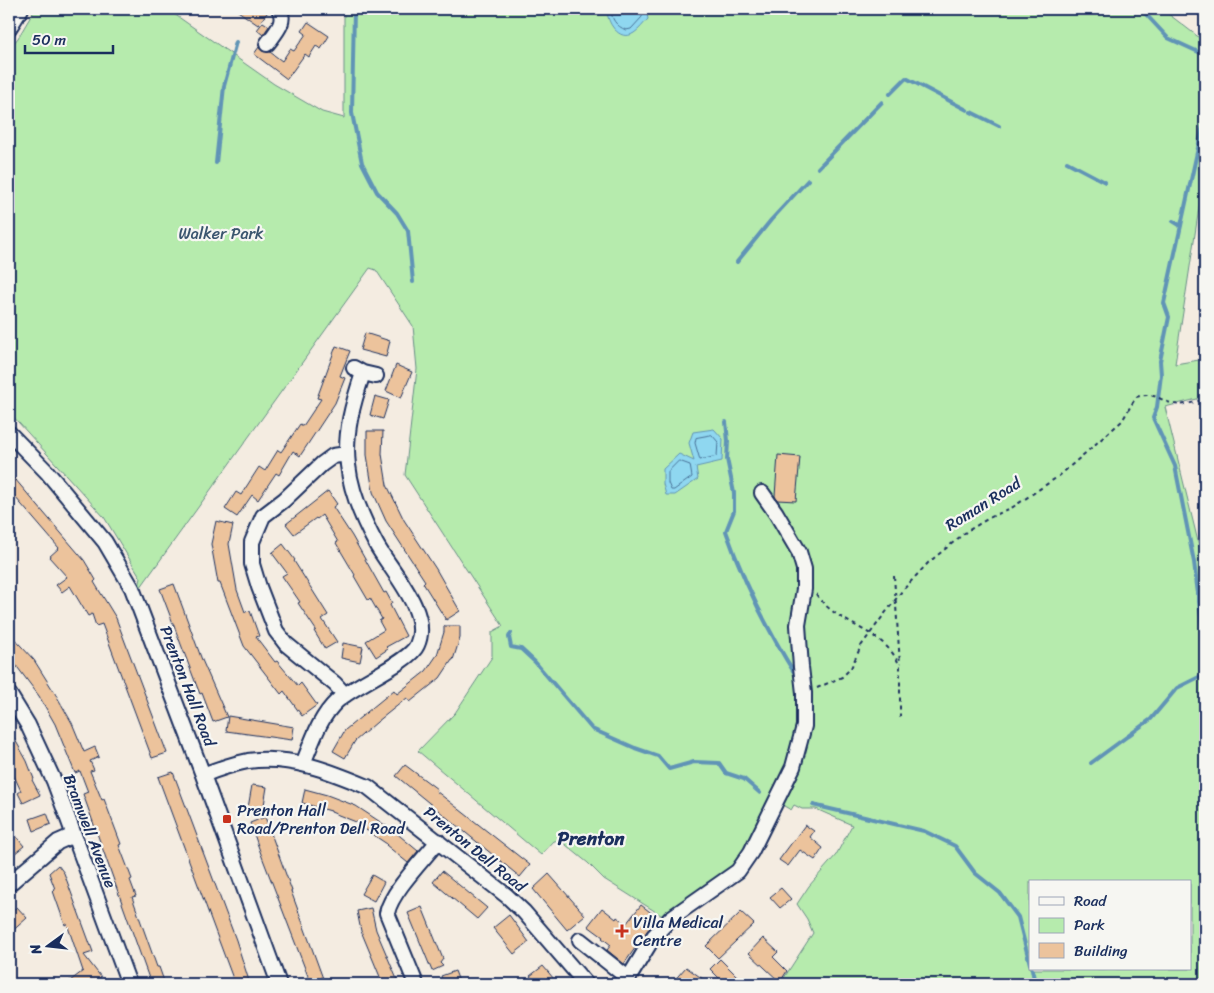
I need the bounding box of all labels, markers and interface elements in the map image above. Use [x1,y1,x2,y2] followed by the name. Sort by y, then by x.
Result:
[25,22,112,54] scale bar
[32,27,67,53] text: 50 m
[178,219,264,248] park label: Walker Park
[939,468,1028,539] street label: Roman Road
[152,621,225,752] street label: Prenton Hall Road
[55,770,125,892] street label: Bramwell Avenue
[237,796,406,843] place label: Prenton Hall Road/Prenton Dell Road
[417,798,534,901] street label: Prenton Dell Road
[221,813,233,825] marker: Prenton Hall Road/Prenton Dell Road
[558,822,625,855] district label: Prenton
[1029,880,1192,970] legend
[1074,888,1107,914] text: Road
[633,908,723,955] place label: Villa Medical Centre
[1074,912,1105,938] text: Park
[22,920,72,970] north arrow
[615,924,629,938] marker: Villa Medical Centre
[1074,938,1128,964] text: Building
[23,941,50,958] text: N

